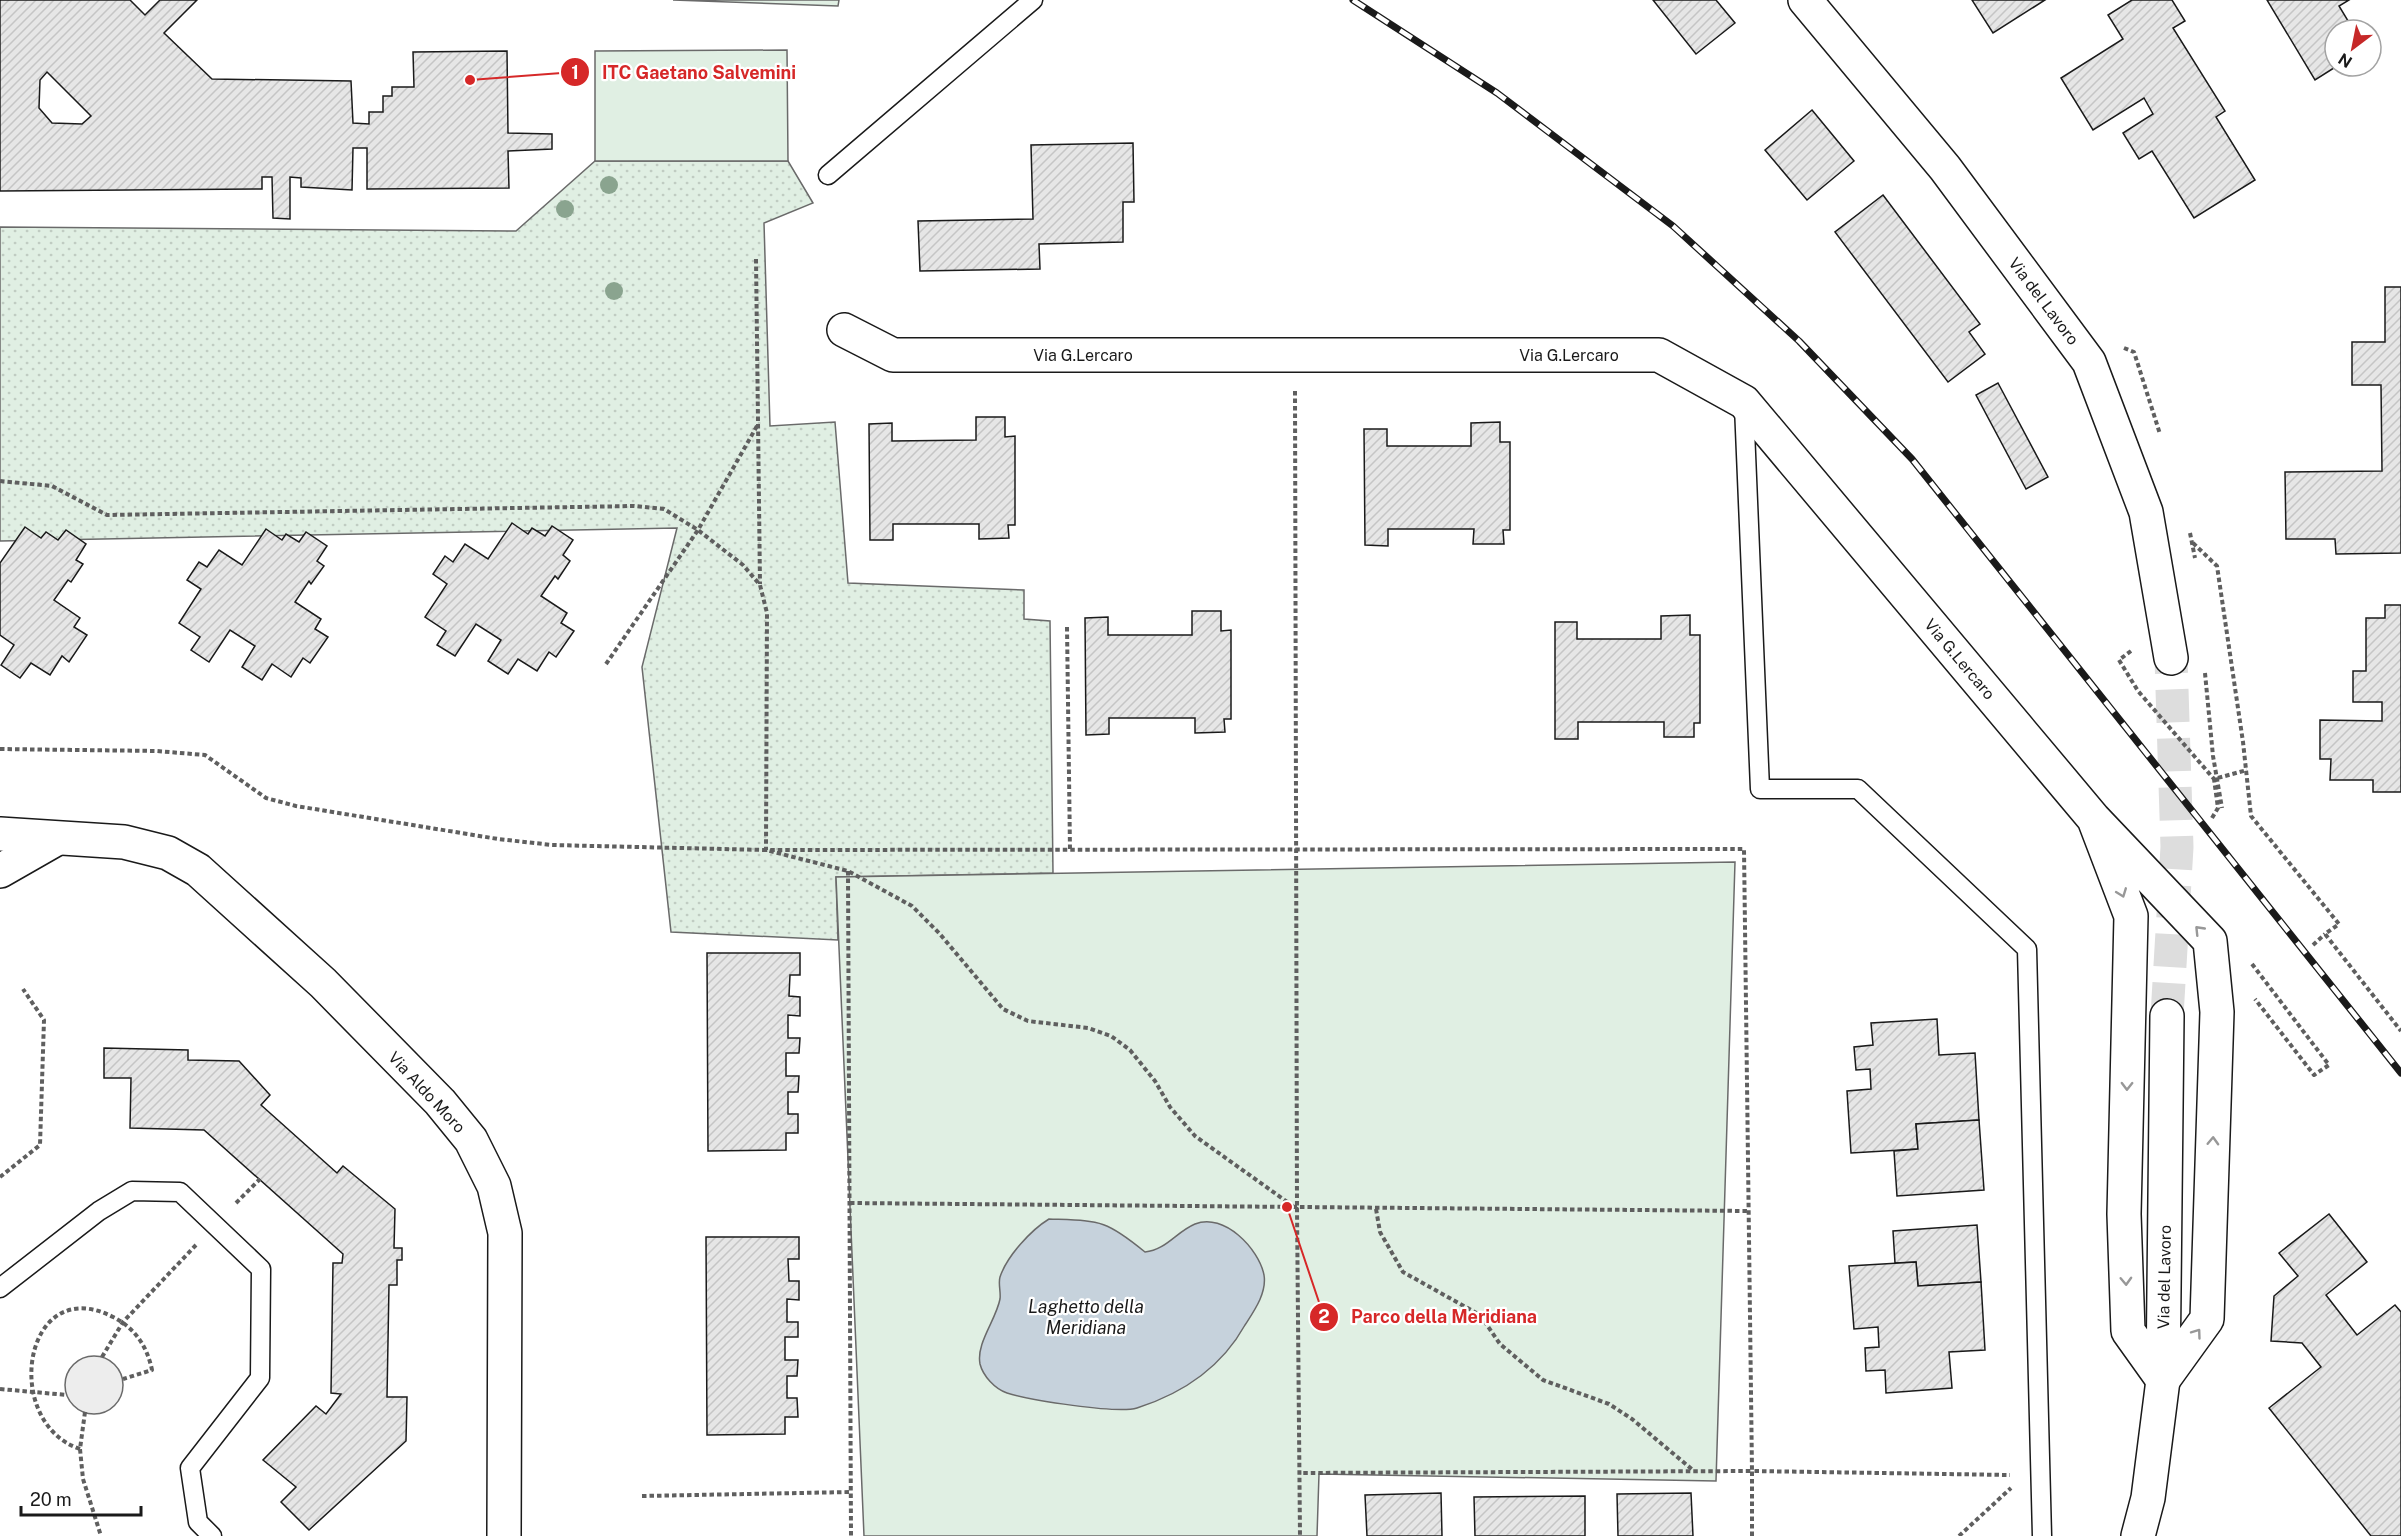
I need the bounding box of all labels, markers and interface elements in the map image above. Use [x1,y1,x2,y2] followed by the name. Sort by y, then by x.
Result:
[2323,18,2383,78] north arrow
[2335,49,2356,72] text: N
[560,54,809,90] callout: ITC Gaetano Salvemini
[571,62,579,83] text: 1
[602,62,796,83] text: ITC Gaetano Salvemini
[2005,254,2083,349] street label: Via del Lavoro
[1033,346,1133,365] street label: Via G.Lercaro
[1519,346,1619,365] street label: Via G.Lercaro
[1920,615,1999,704] street label: Via G.Lercaro
[2115,887,2128,898] one-way arrow
[2196,926,2207,937] one-way arrow
[384,1048,469,1137] street label: Via Aldo Moro
[2121,1082,2134,1091] one-way arrow
[2207,1137,2219,1146] one-way arrow
[2154,1225,2175,1329] street label: Via del Lavoro
[2120,1277,2133,1286] one-way arrow
[1028,1296,1144,1338] water label: Laghetto della Meridiana
[1309,1299,1549,1335] callout: Parco della Meridiana
[1318,1306,1330,1327] text: 2
[1351,1306,1537,1327] text: Parco della Meridiana
[2190,1328,2201,1339] one-way arrow
[21,1479,141,1517] scale bar
[30,1489,72,1510] text: 20 m

